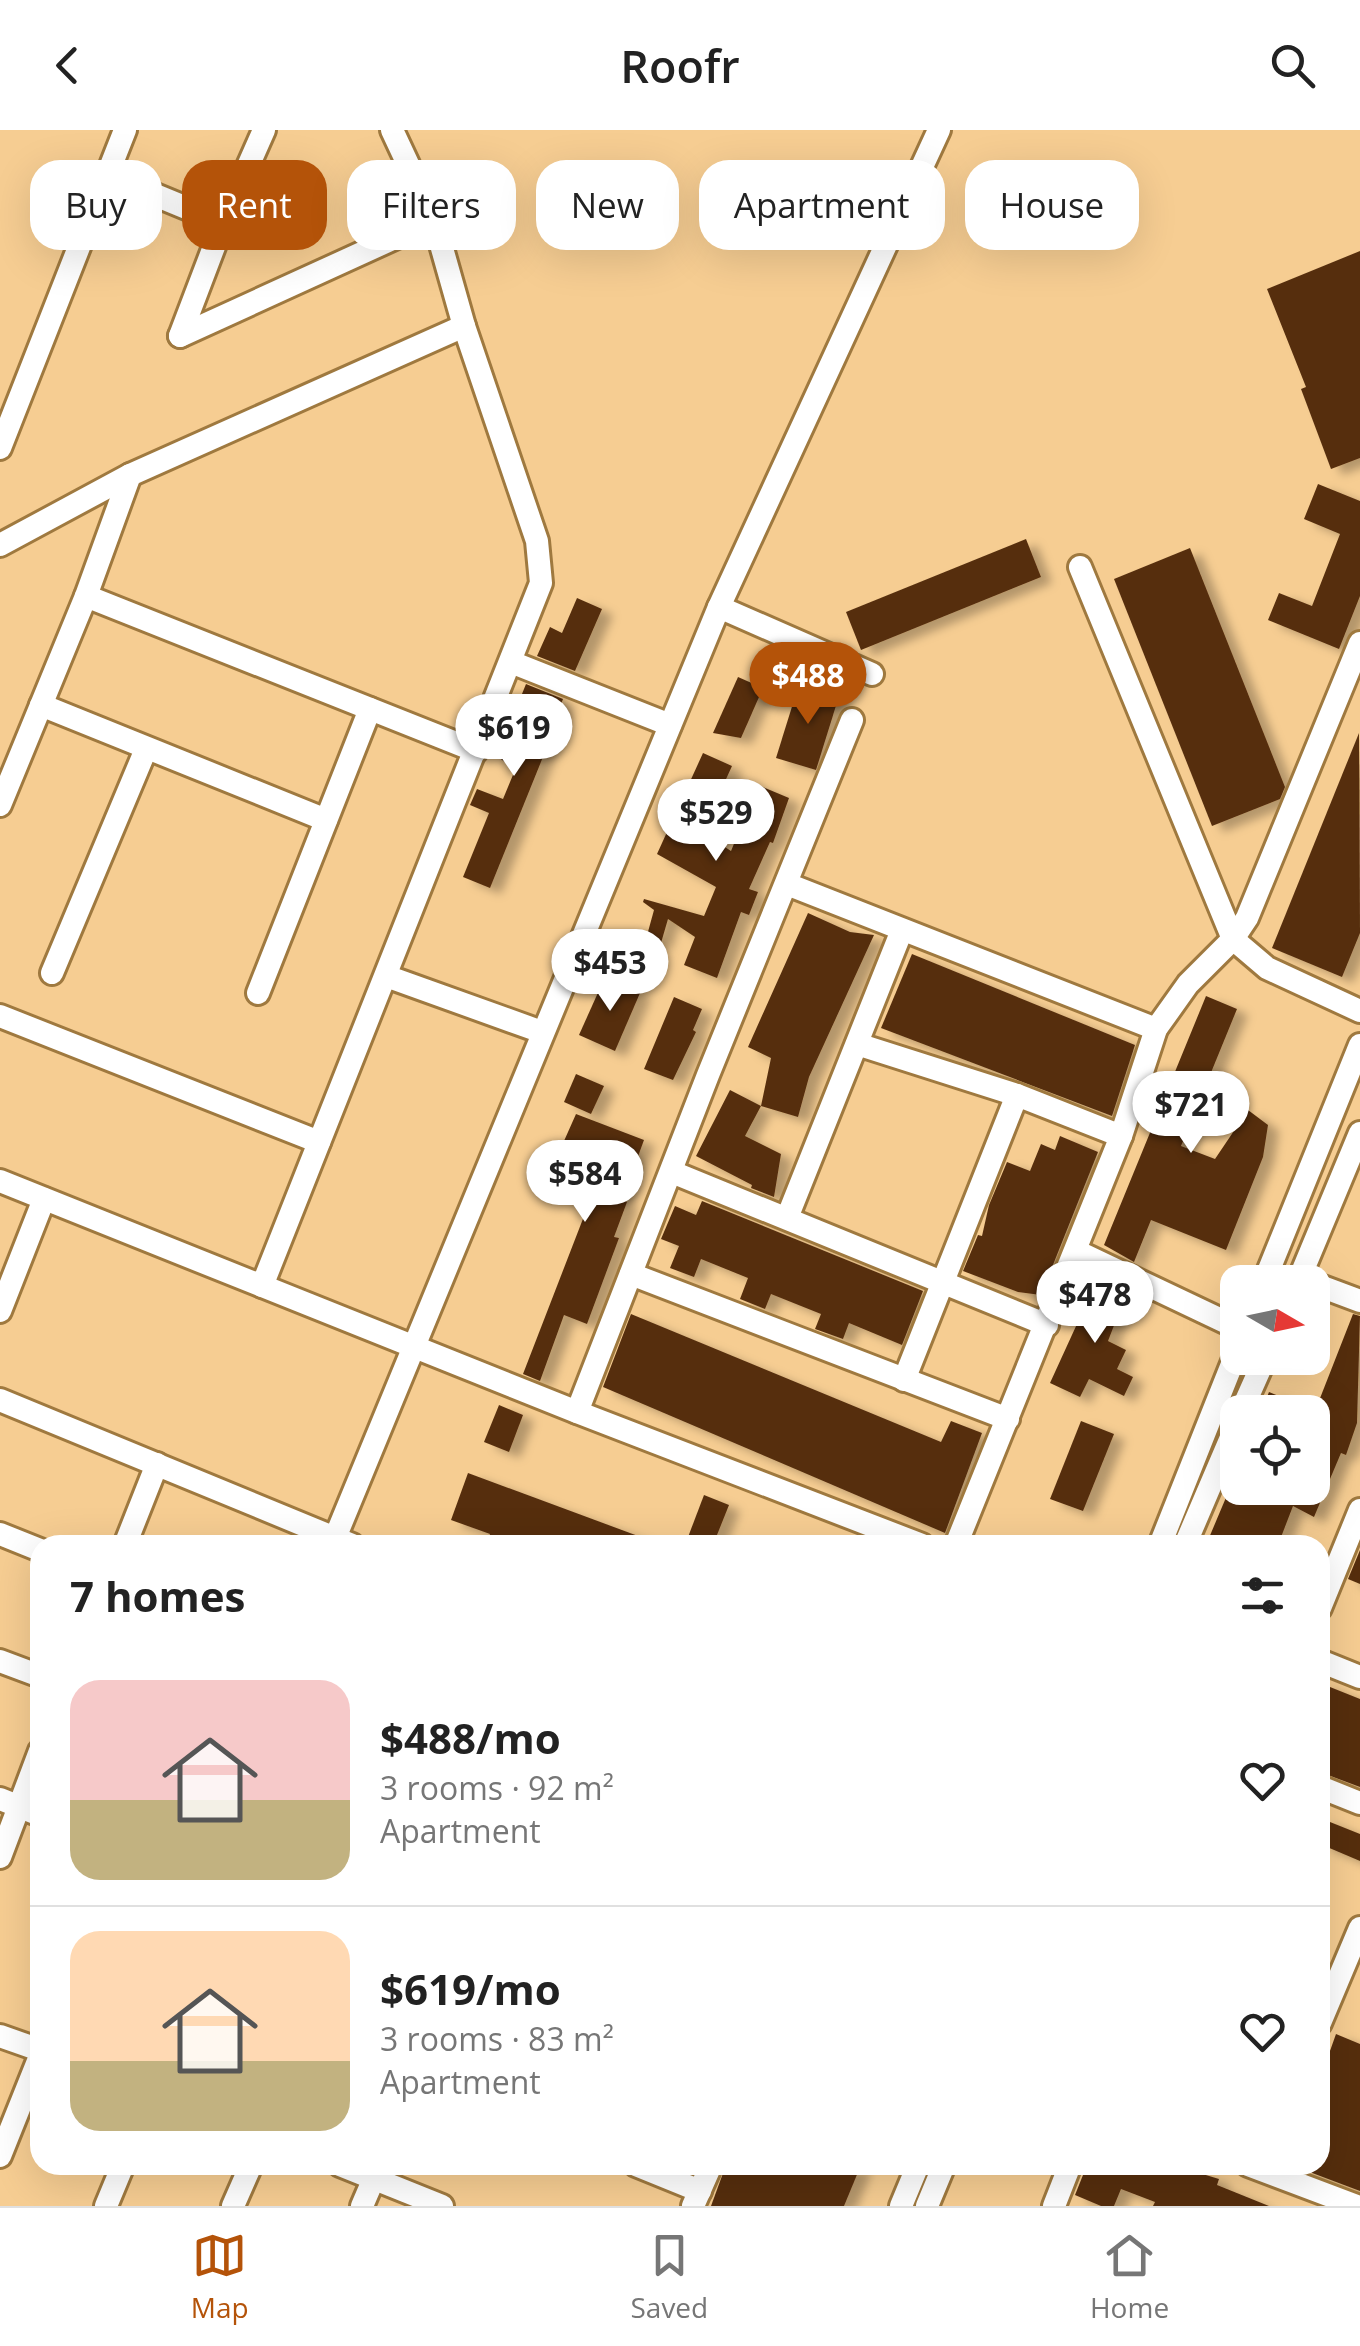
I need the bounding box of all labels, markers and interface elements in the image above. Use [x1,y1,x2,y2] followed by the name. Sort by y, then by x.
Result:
[620,35,740,96] text: Roofr
[40,38,95,93] icon: back
[1265,38,1320,93] icon: search
[30,160,162,250] chip: Buy
[182,160,327,250] chip: Rent
[347,160,516,250] chip: Filters
[536,160,679,250] chip: New
[699,160,945,250] chip: Apartment
[965,160,1139,250] chip: House
[749,642,867,727] pin: $488
[771,653,845,696] text: $488
[455,694,573,779] pin: $619
[477,705,551,748] text: $619
[657,779,775,864] pin: $529
[679,790,753,833] text: $529
[551,929,669,1014] pin: $453
[573,940,647,983] text: $453
[1132,1071,1250,1156] pin: $721
[1154,1082,1228,1125] text: $721
[526,1140,644,1225] pin: $584
[548,1151,622,1194] text: $584
[1036,1261,1154,1346] pin: $478
[1220,1265,1330,1375] north arrow
[1220,1265,1330,1505] map controls
[1058,1272,1132,1315] text: $478
[1220,1395,1330,1505] button: locate
[70,1567,245,1624] text: 7 homes
[1235,1568,1290,1623] icon: filters
[380,1709,561,1766] text: $488/mo
[150,1720,270,1840] icon: home
[1235,1753,1290,1808] icon: heart
[380,1766,614,1809] text: 3 rooms · 92 m²
[380,1809,541,1852] text: Apartment
[380,1960,561,2017] text: $619/mo
[150,1971,270,2091] icon: home
[1235,2004,1290,2059] icon: heart
[380,2017,614,2060] text: 3 rooms · 83 m²
[380,2060,541,2103] text: Apartment
[191,2228,249,2326] tab: Map
[630,2228,708,2326] tab: Saved
[1090,2228,1169,2326] tab: Home

